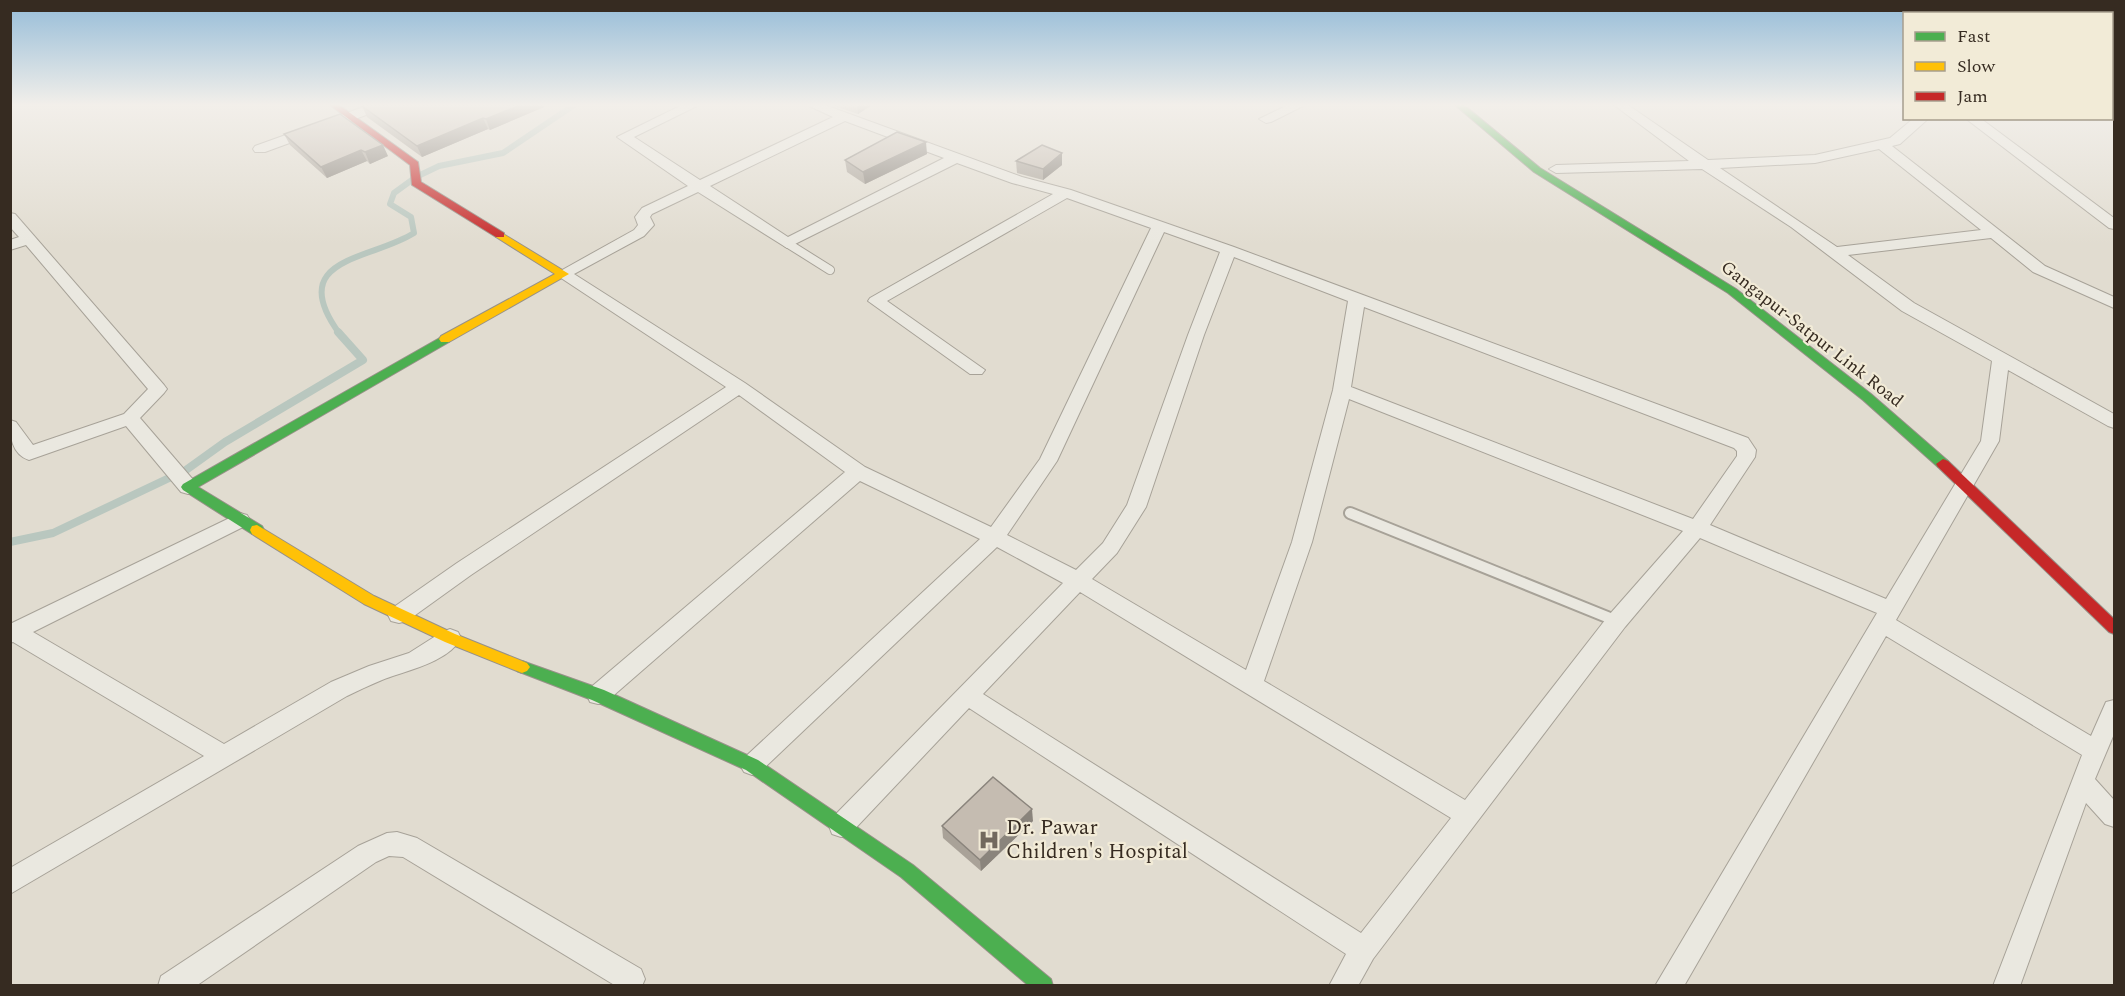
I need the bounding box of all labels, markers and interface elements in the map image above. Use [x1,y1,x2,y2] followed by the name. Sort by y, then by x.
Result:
[1903,12,2113,120] legend
[1957,23,1990,50] text: Fast
[1957,53,1996,80] text: Slow
[1957,83,1988,110] text: Jam
[1715,254,1909,414] street label: Gangapur-Satpur Link Road
[1006,812,1188,868] place label: Dr. Pawar Children's Hospital
[977,828,1001,852] hospital icon: Dr. Pawar Children's Hospital

